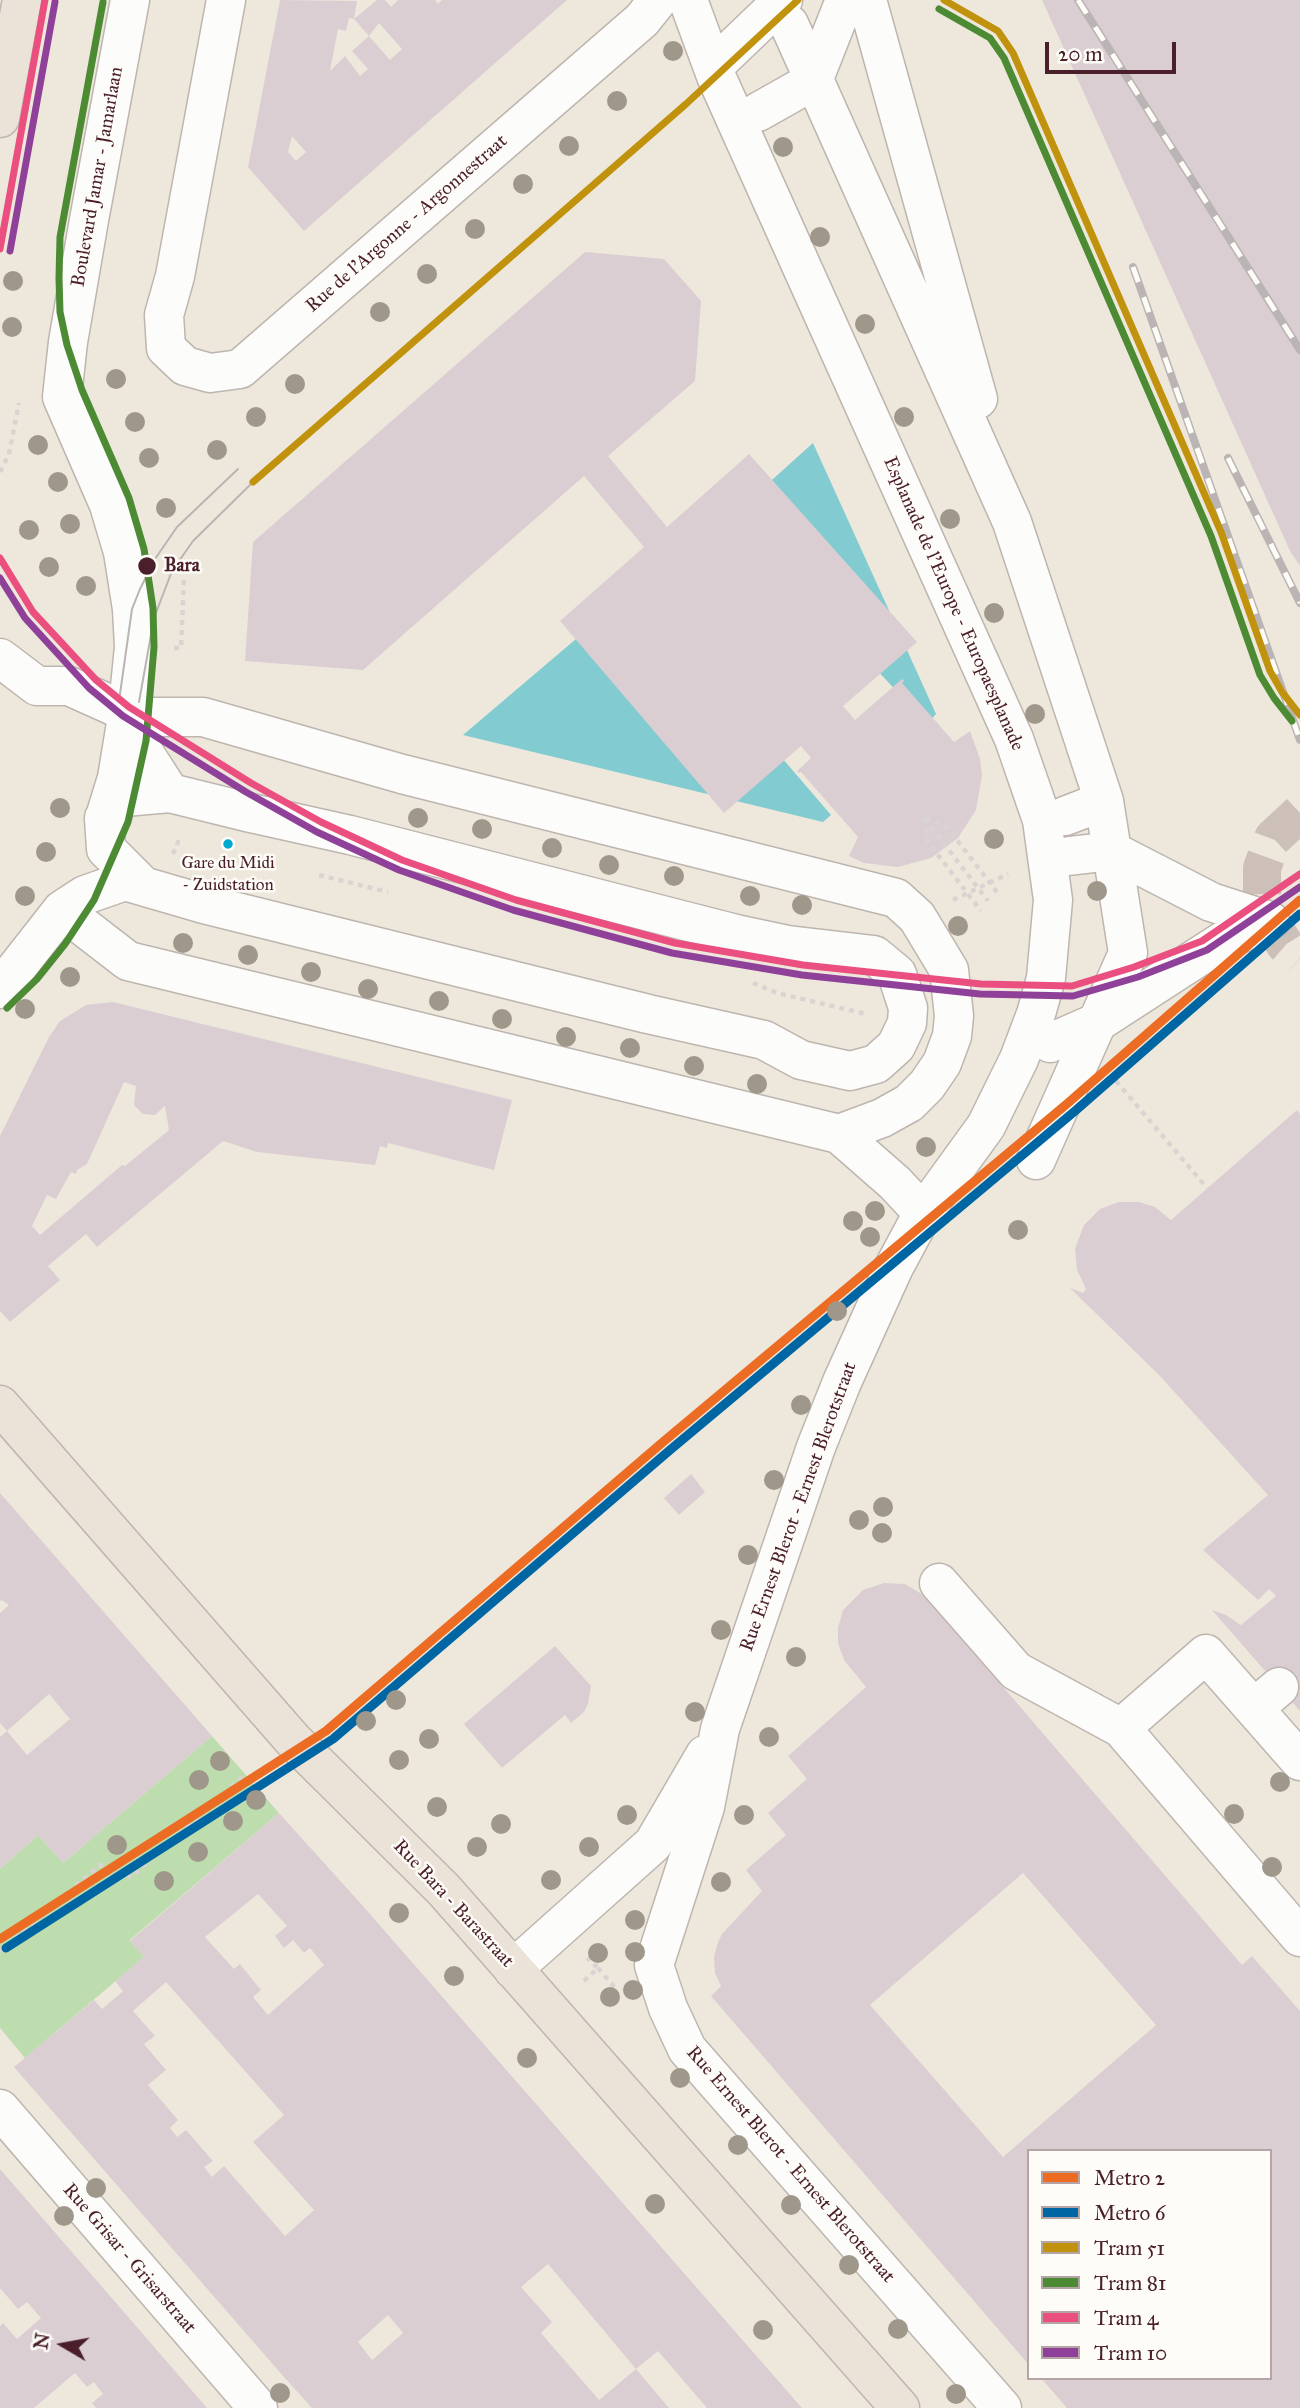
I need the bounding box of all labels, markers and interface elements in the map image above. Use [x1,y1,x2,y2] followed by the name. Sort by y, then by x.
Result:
[1048,28,1179,72] scale bar
[1058,41,1103,67] text: 20 m
[67,65,129,289] street label: Boulevard Jamar - Jamarlaan
[302,130,512,318] street label: Rue de l'Argonne - Argonnestraat
[878,453,1028,755] street label: Esplanade de l'Europe - Europaesplanade
[136,555,158,577] marker: Bara
[164,555,200,577] place label: Bara
[221,837,235,851] marker: Gare du Midi - Zuidstation
[181,854,275,894] place label: Gare du Midi - Zuidstation
[736,1359,862,1655] street label: Rue Ernest Blerot - Ernest Blerotstraat
[388,1835,518,1973] street label: Rue Bara - Barastraat
[681,2042,899,2288] street label: Rue Ernest Blerot - Ernest Blerotstraat
[1027,2149,1272,2380] legend
[1094,2165,1165,2191] text: Metro 2
[58,2179,200,2339] street label: Rue Grisar - Grisarstraat
[1094,2200,1165,2226] text: Metro 6
[1094,2235,1165,2261] text: Tram 51
[1094,2270,1166,2296] text: Tram 81
[1094,2305,1159,2331] text: Tram 4
[28,2310,98,2380] north arrow
[29,2331,55,2351] text: N
[1094,2340,1167,2366] text: Tram 10

